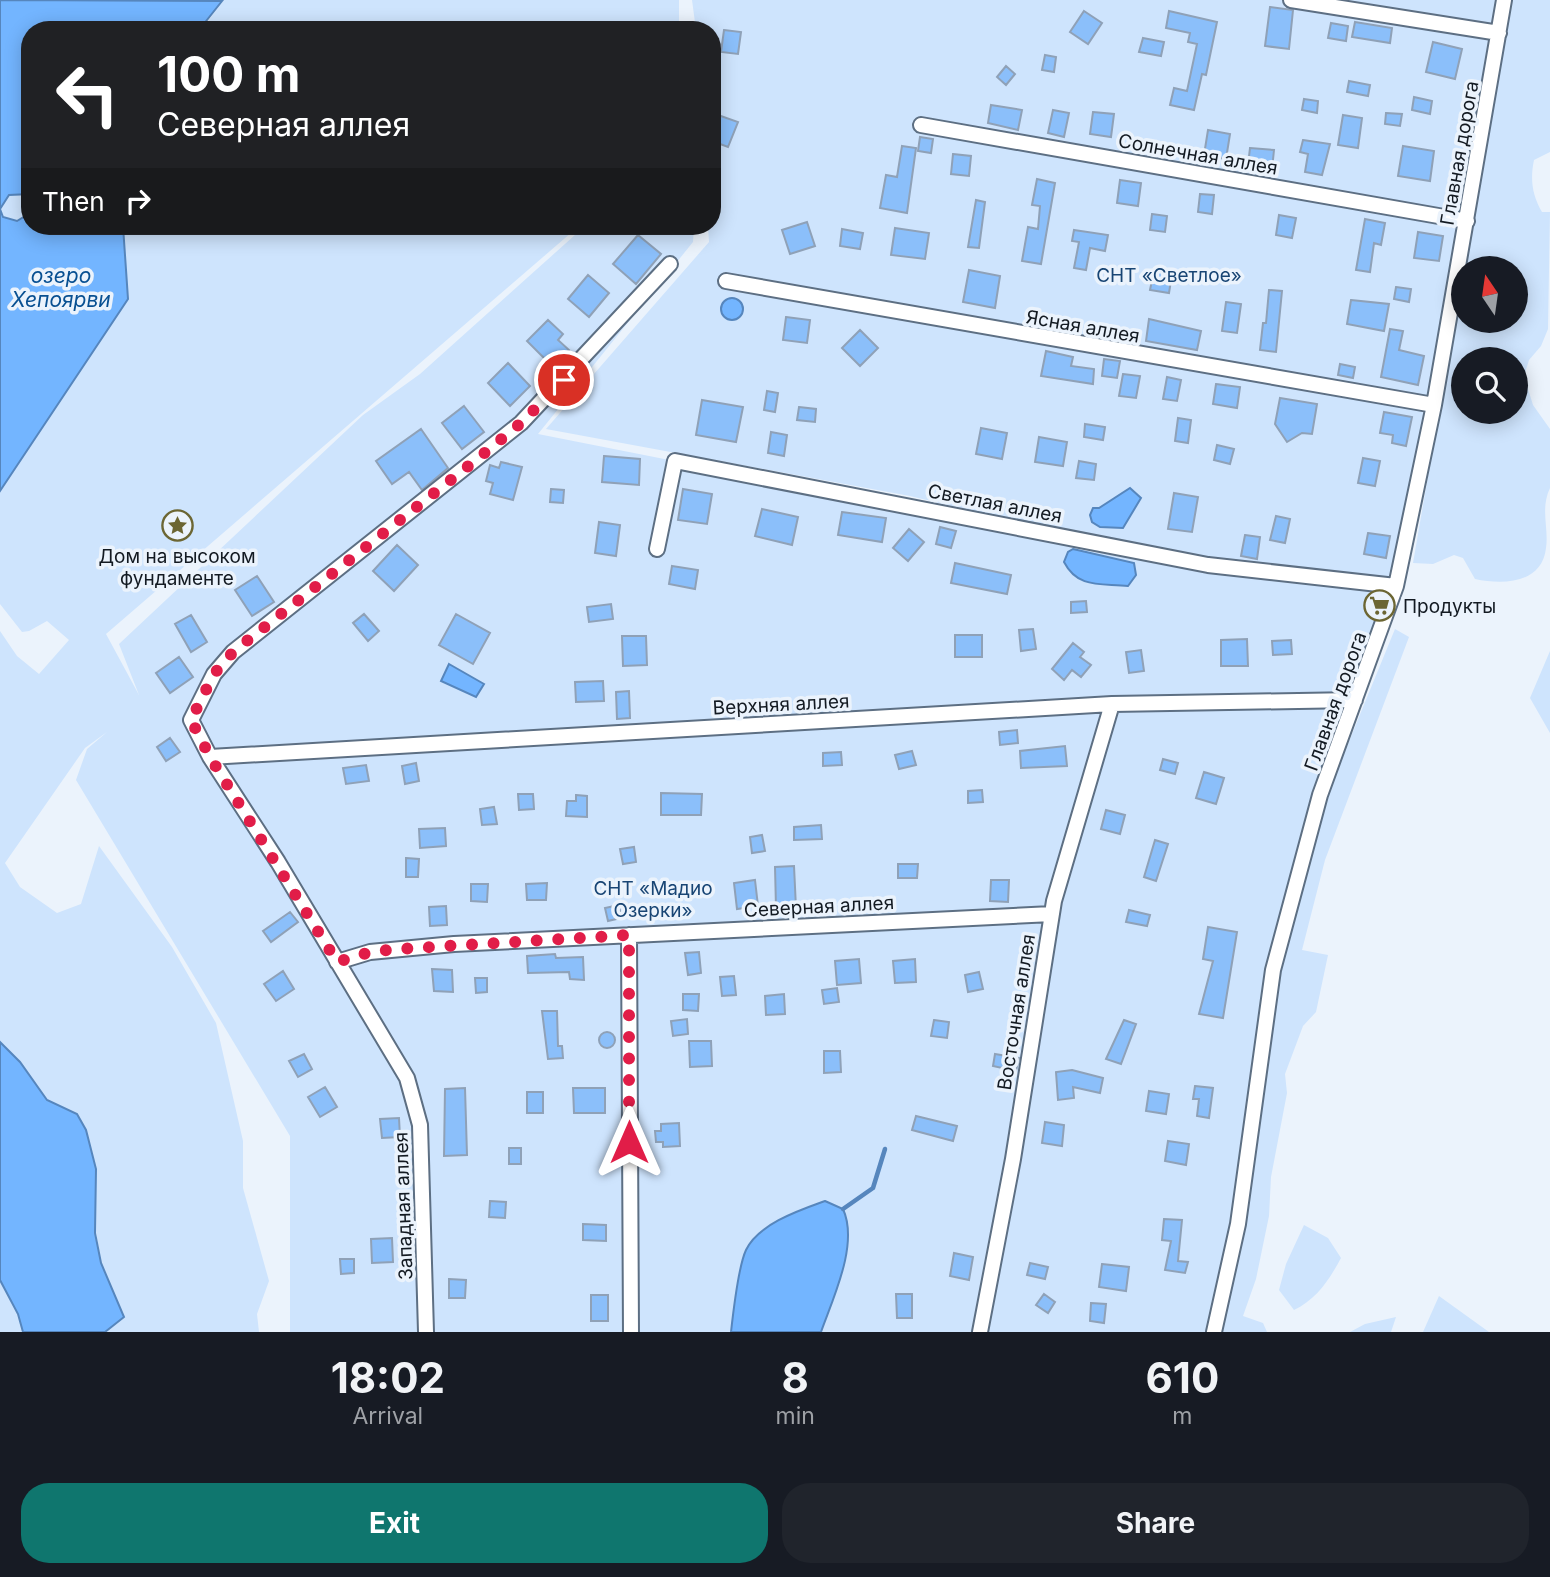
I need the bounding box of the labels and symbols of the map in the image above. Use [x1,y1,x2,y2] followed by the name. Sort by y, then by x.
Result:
[1435,79,1484,227] street label: Главная дорога
[1116,129,1279,180] street label: Солнечная аллея
[1451,256,1528,332] north arrow
[10,263,111,312] water label: озеро Хепоярви
[1096,264,1242,287] park label: СНТ «Светлое»
[1024,305,1142,348] street label: Ясная аллея
[534,350,594,410] pin
[926,479,1064,528] street label: Светлая аллея
[160,508,194,542] place icon: Дом на высоком фундаменте
[98,545,256,590] place label: Дом на высоком фундаменте
[1363,589,1397,623] supermarket icon: Продукты
[1403,595,1496,618] place label: Продукты
[1300,628,1371,774] street label: Главная дорога
[712,689,850,720] street label: Верхняя аллея
[593,877,713,922] park label: СНТ «Мадио Озерки»
[743,891,895,922] street label: Северная аллея
[993,932,1040,1092] street label: Восточная аллея
[592,1105,666,1179] position arrow
[389,1132,418,1280] street label: Западная аллея

